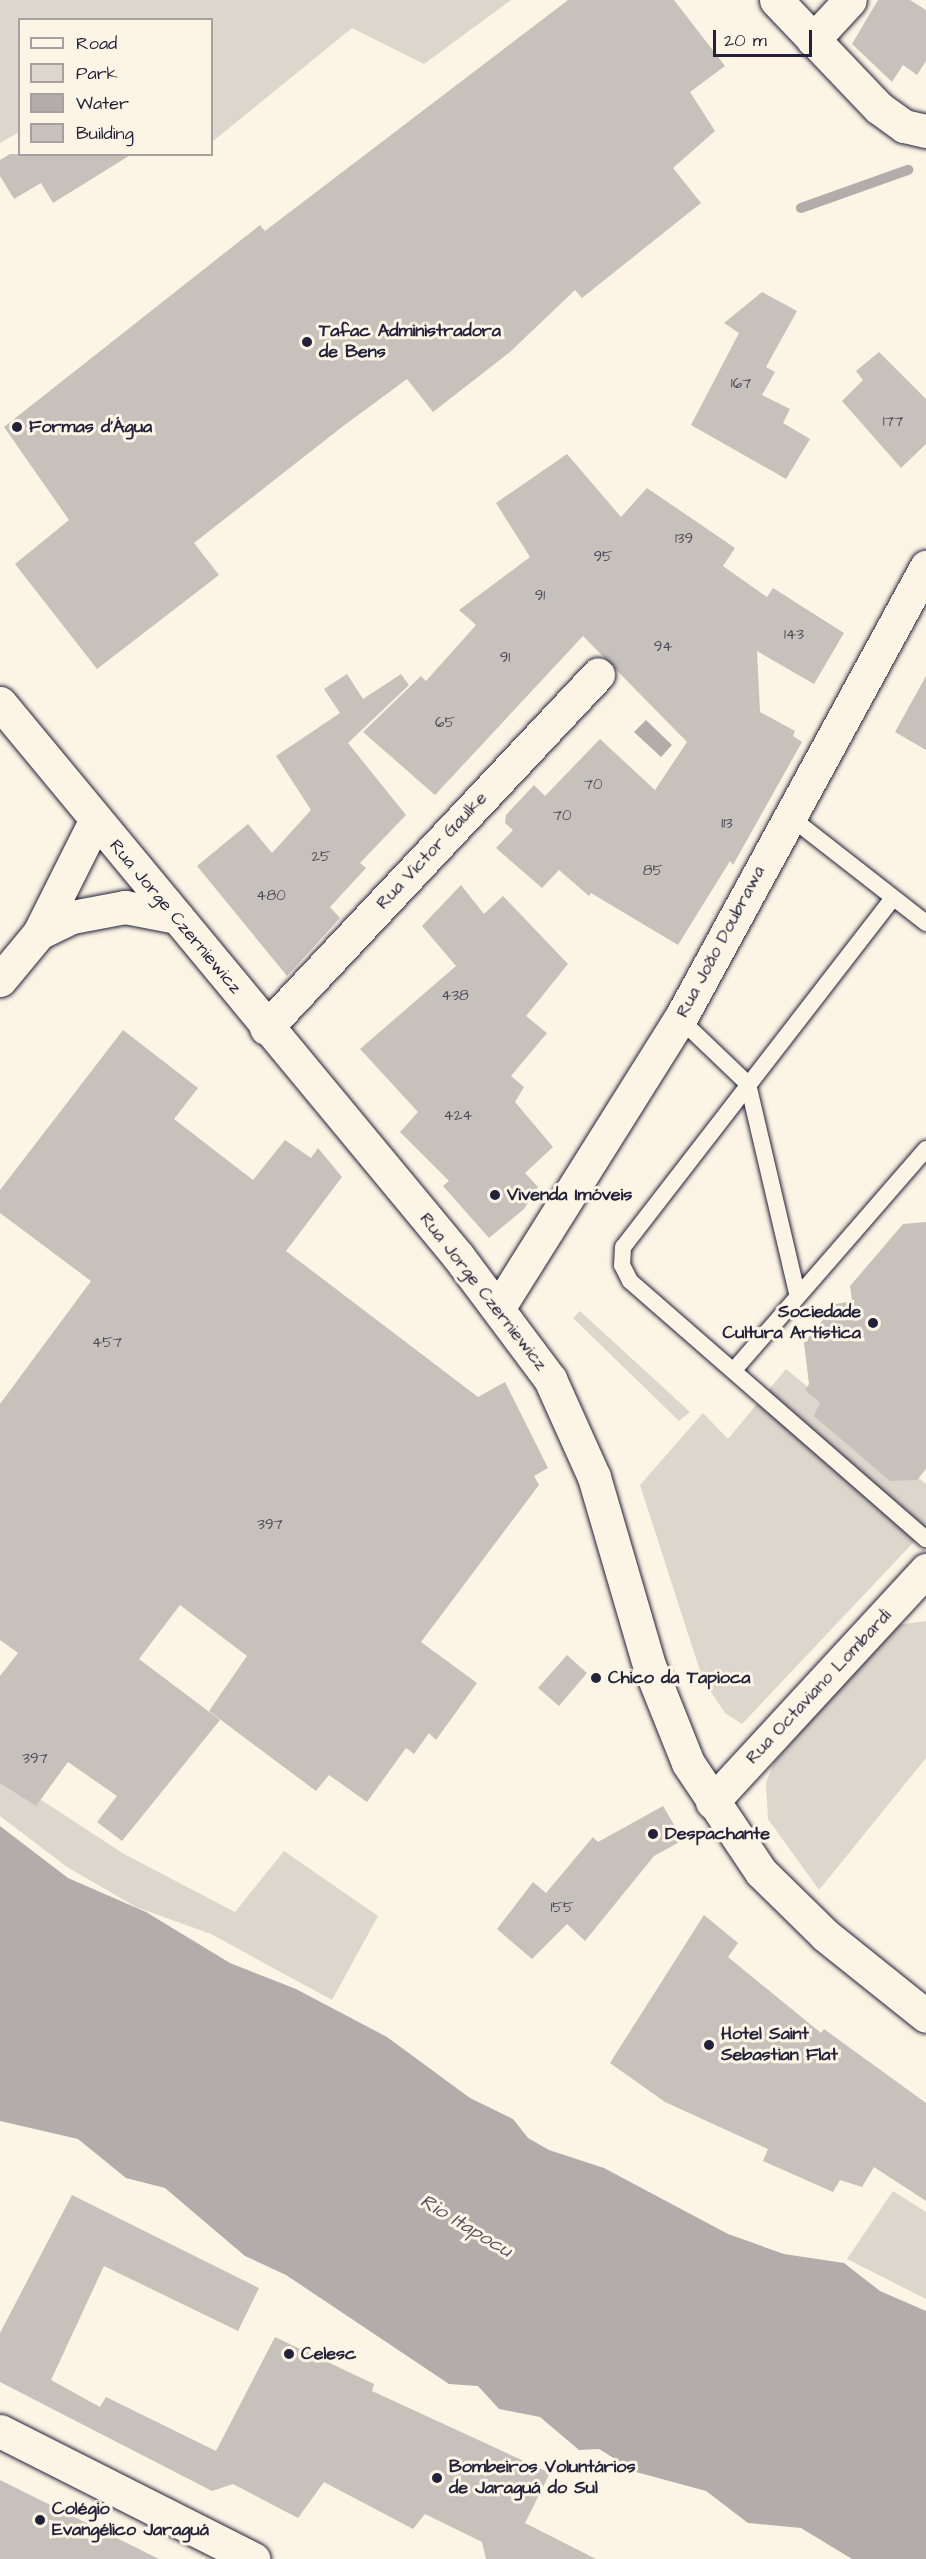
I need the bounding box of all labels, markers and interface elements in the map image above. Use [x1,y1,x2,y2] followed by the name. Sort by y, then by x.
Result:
[18,18,213,156] legend
[716,18,815,56] scale bar
[724,28,767,53] text: 20 m
[76,31,117,56] text: Road
[76,61,118,86] text: Park
[76,91,129,116] text: Water
[76,121,134,146] text: Building
[319,321,501,364] place label: Tafac Administradora de Bens
[300,335,314,349] marker: Tafac Administradora de Bens
[731,375,751,393] house number: 167
[883,413,903,431] house number: 177
[29,416,152,438] place label: Formas d'Água
[10,420,24,434] marker: Formas d'Água
[675,530,693,548] house number: 139
[593,548,613,566] house number: 95
[535,587,545,605] house number: 91
[784,626,804,644] house number: 143
[654,638,672,656] house number: 94
[500,649,510,667] house number: 91
[435,714,455,732] house number: 65
[584,776,602,794] house number: 70
[372,788,492,914] street label: Rua Victor Gaulke
[553,807,571,825] house number: 70
[721,815,733,833] house number: 113
[104,836,246,998] street label: Rua Jorge Czerniewicz
[311,848,331,866] house number: 25
[643,862,663,880] house number: 85
[672,863,770,1021] street label: Rua João Doubrawa
[256,887,286,905] house number: 480
[441,987,469,1005] house number: 438
[443,1107,473,1125] house number: 424
[507,1184,632,1206] place label: Vivenda Imóveis
[488,1188,502,1202] marker: Vivenda Imóveis
[415,1209,551,1375] street label: Rua Jorge Czerniewicz
[723,1302,861,1344] place label: Sociedade Cultura Artística
[866,1316,880,1330] marker: Sociedade Cultura Artística
[92,1334,122,1352] house number: 457
[257,1516,283,1534] house number: 397
[742,1605,896,1769] street label: Rua Octaviano Lombardi
[608,1667,750,1689] place label: Chico da Tapioca
[589,1671,603,1685] marker: Chico da Tapioca
[22,1750,48,1768] house number: 397
[665,1823,770,1845] place label: Despachante
[646,1827,660,1841] marker: Despachante
[550,1899,574,1917] house number: 155
[721,2024,838,2066] place label: Hotel Saint Sebastian Flat
[702,2038,716,2052] marker: Hotel Saint Sebastian Flat
[416,2189,516,2263] water label: Rio Itapocu
[301,2343,356,2365] place label: Celesc
[282,2347,296,2361] marker: Celesc
[449,2457,635,2500] place label: Bombeiros Voluntários de Jaraguá do Sul
[430,2471,444,2485] marker: Bombeiros Voluntários de Jaraguá do Sul
[52,2499,209,2542] place label: Colégio Evangélico Jaraguá
[33,2513,47,2527] marker: Colégio Evangélico Jaraguá

